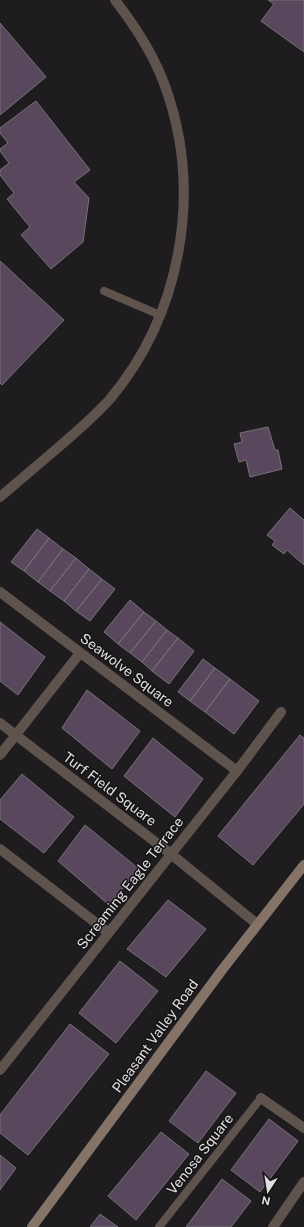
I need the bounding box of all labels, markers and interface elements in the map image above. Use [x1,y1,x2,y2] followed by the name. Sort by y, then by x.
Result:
[77,630,177,710] street label: Seawolve Square
[60,749,160,829] street label: Turf Field Square
[73,814,187,952] street label: Screaming Eagle Terrace
[109,976,201,1096] street label: Pleasant Valley Road
[164,1110,236,1197] street label: Venosa Square
[248,1171,288,1211] north arrow
[260,1194,271,1208] text: N

